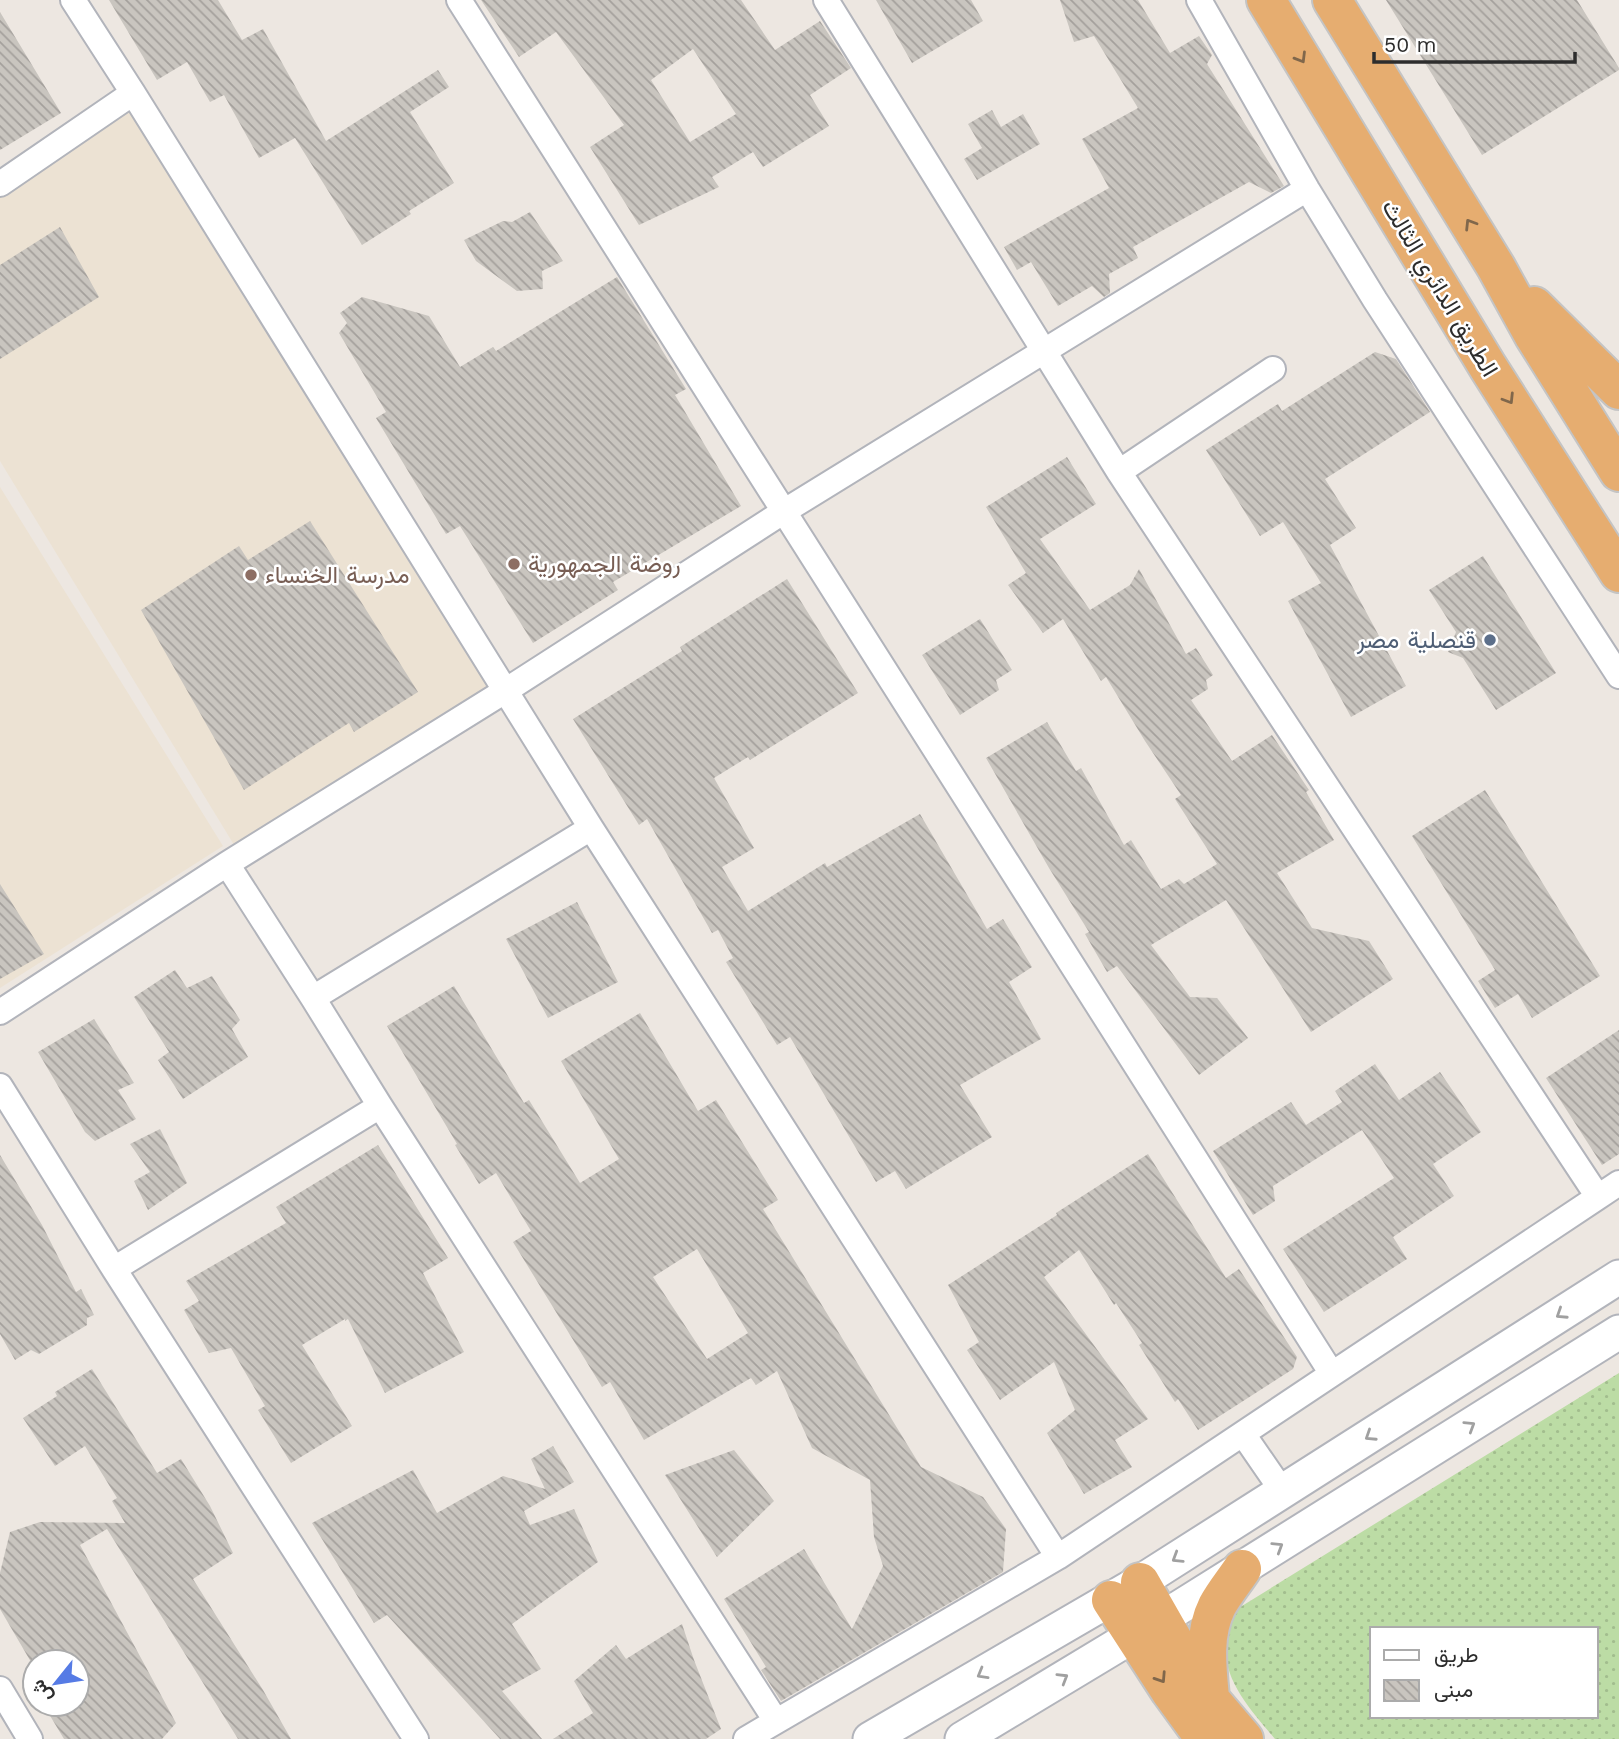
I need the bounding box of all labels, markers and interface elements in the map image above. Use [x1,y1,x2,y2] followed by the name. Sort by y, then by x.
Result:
[1374,21,1575,65] scale bar
[1384,32,1436,57] text: 50 m
[1293,51,1306,64] one-way arrow
[1372,194,1504,384] street label: الطريق الدائري الثالث
[1465,219,1478,232] one-way arrow
[1500,391,1513,404] one-way arrow
[528,550,681,579] place label: روضة الجمهورية
[506,556,522,572] marker: روضة الجمهورية
[265,561,410,590] place label: مدرسة الخنساء
[243,567,259,583] marker: مدرسة الخنساء
[1356,626,1476,655] place label: قنصلية مصر
[1482,632,1498,648] marker: قنصلية مصر
[1556,1306,1569,1319] one-way arrow
[1463,1421,1476,1434] one-way arrow
[1364,1428,1377,1441] one-way arrow
[1270,1542,1283,1555] one-way arrow
[1172,1549,1185,1562] one-way arrow
[1370,1627,1598,1718] legend
[1434,1642,1479,1668] text: طريق
[21,1648,91,1718] north arrow
[977,1666,989,1679] one-way arrow
[1153,1670,1166,1683] one-way arrow
[1055,1674,1068,1687] one-way arrow
[26,1675,57,1707] text: ش
[1434,1677,1473,1702] text: مبنى

